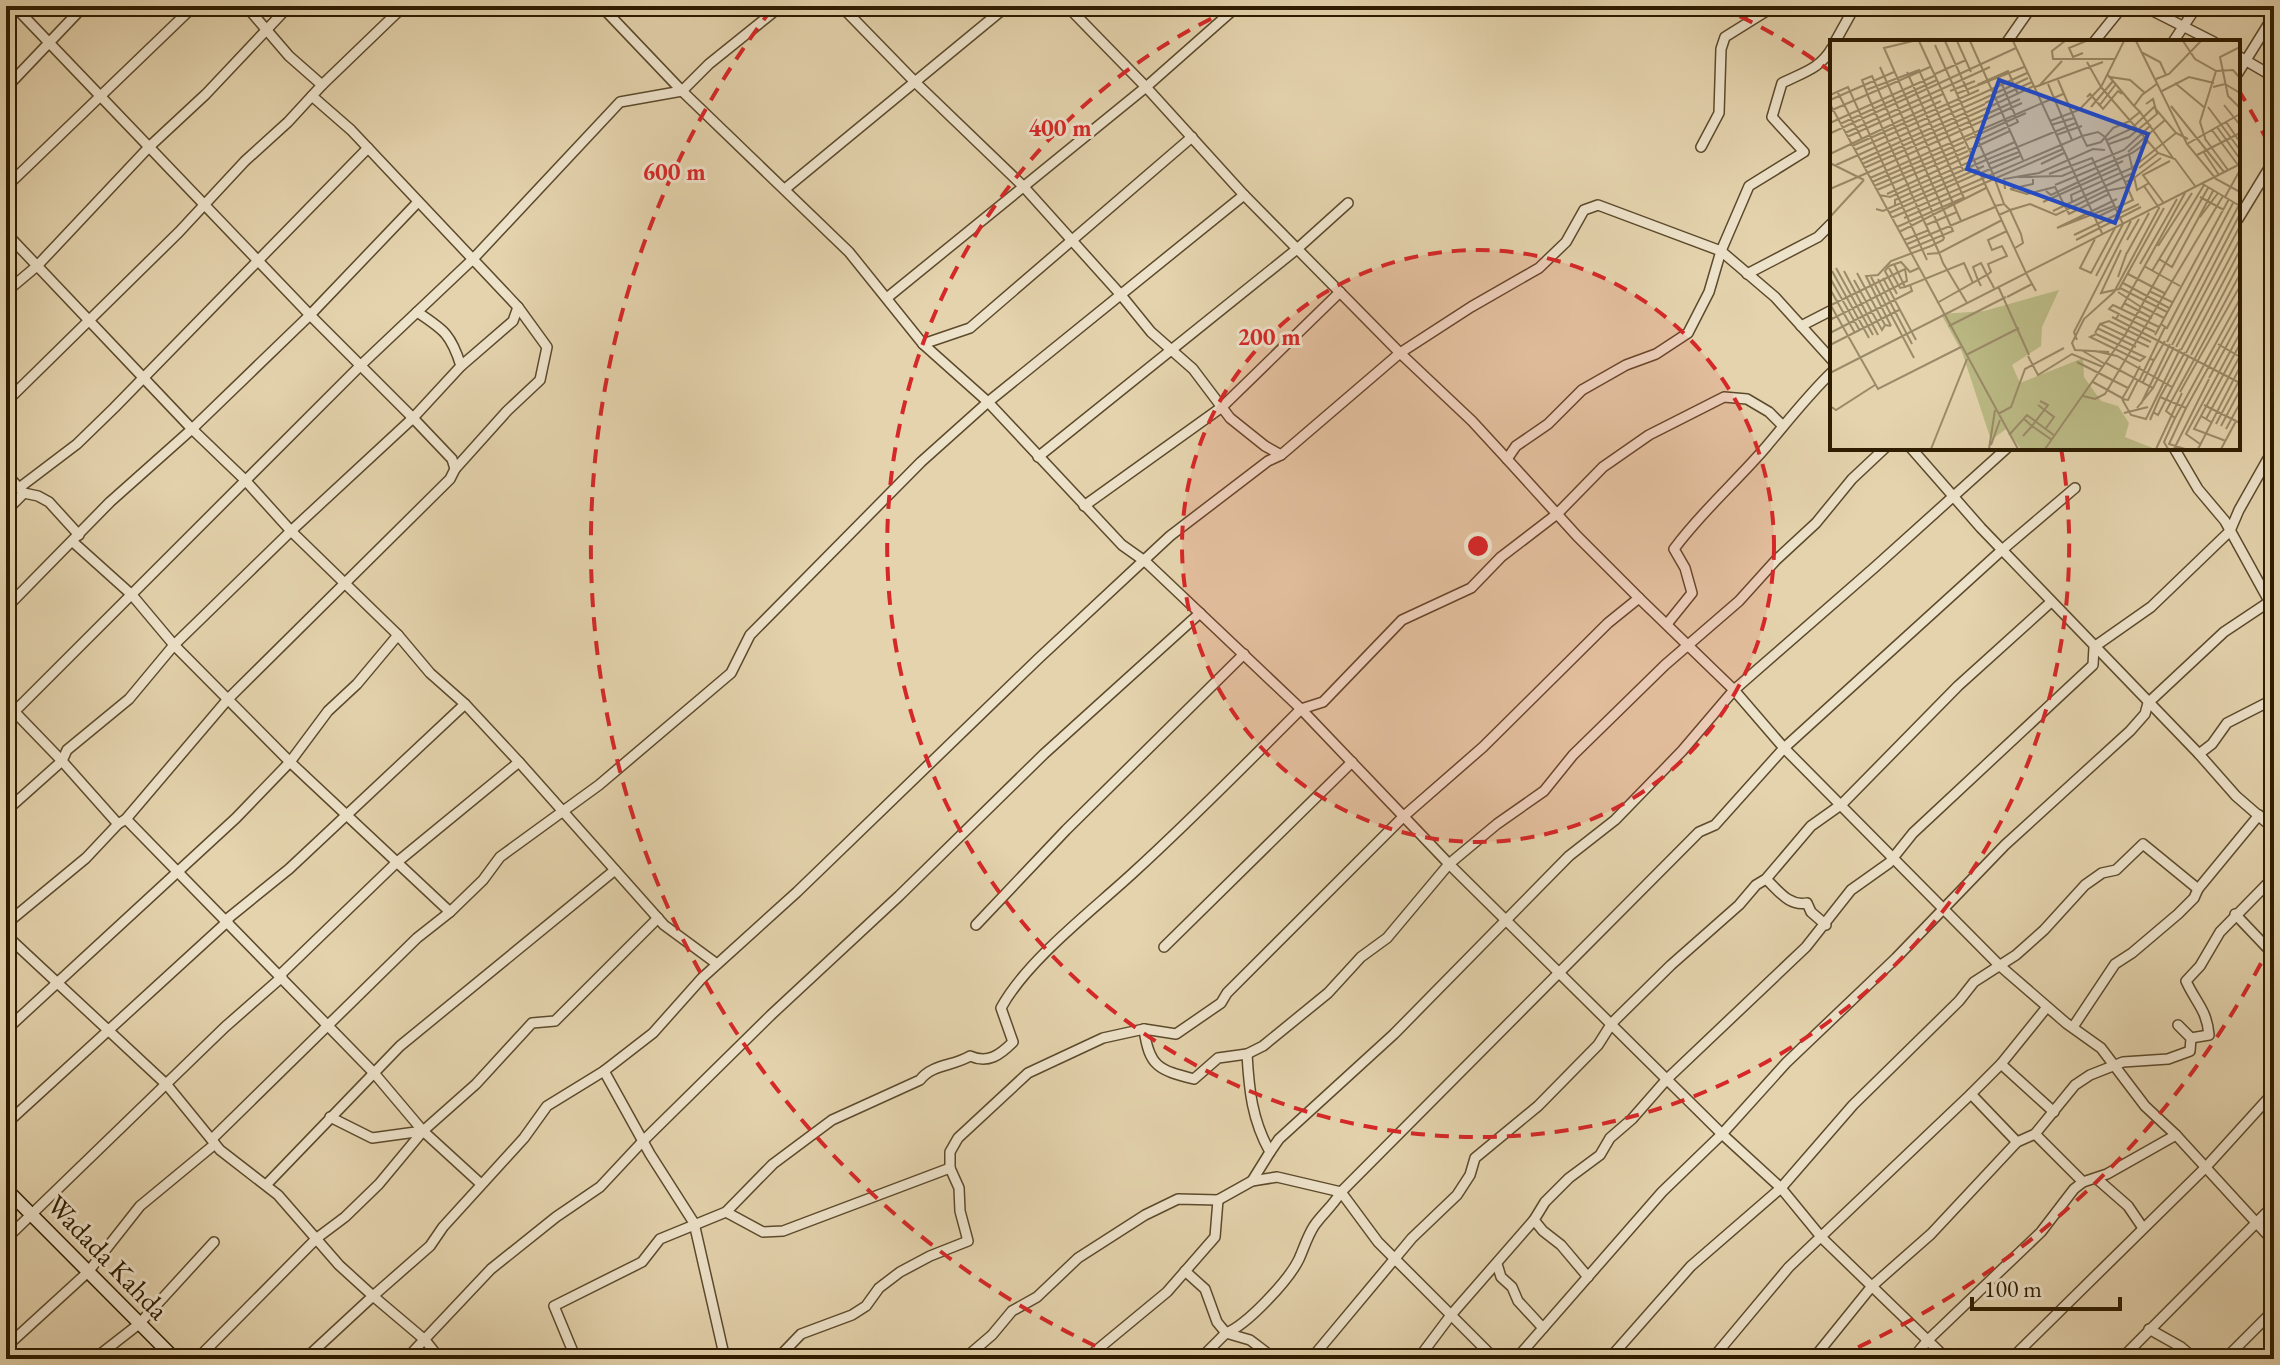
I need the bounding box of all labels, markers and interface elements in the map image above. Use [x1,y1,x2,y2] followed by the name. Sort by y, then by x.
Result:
[1830,40,2240,450] inset map
[1028,112,1092,143] text: 400 m
[642,156,706,187] text: 600 m
[1237,321,1301,352] text: 200 m
[1464,532,1492,560] centre of rings
[39,1187,177,1328] street label: Wadada Kahda
[1972,1261,2120,1311] scale bar
[1984,1273,2042,1304] text: 100 m

